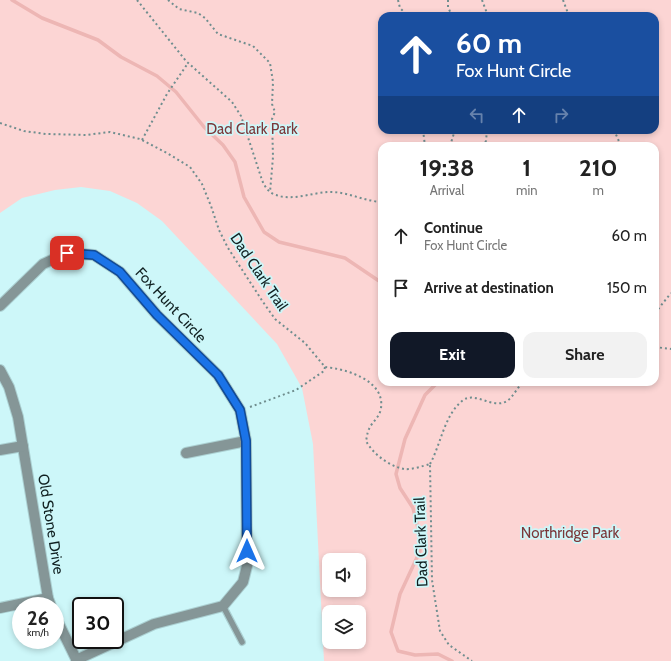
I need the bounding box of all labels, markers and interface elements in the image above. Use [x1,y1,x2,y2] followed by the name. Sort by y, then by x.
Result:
[456,26,522,60] text: 60 m
[390,28,442,80] icon: ahead
[456,60,571,82] text: Fox Hunt Circle
[466,104,488,126] icon: left
[508,104,530,126] icon: ahead
[550,104,572,126] icon: right
[206,120,298,138] park label: Dad Clark Park
[419,153,475,182] text: 19:38
[522,153,531,182] text: 1
[579,153,618,182] text: 210
[430,182,464,198] text: Arrival
[516,182,538,198] text: min
[593,182,604,198] text: m
[424,219,483,237] text: Continue
[390,225,412,247] icon: ahead
[611,227,647,245] text: 60 m
[226,230,292,315] street label: Dad Clark Trail
[50,236,84,270] pin
[424,237,507,253] text: Fox Hunt Circle
[56,242,78,264] icon: arrive
[132,264,211,346] street label: Fox Hunt Circle
[390,277,412,299] icon: arrive
[424,279,554,297] text: Arrive at destination
[607,279,647,297] text: 150 m
[390,332,515,378] button: Exit
[523,332,647,378] button: Share
[34,472,68,576] street label: Old Stone Drive
[410,496,432,587] street label: Dad Clark Trail
[521,524,619,542] park label: Northridge Park
[226,530,268,572] position arrow
[322,553,366,649] map controls
[322,553,366,597] button: sound
[72,597,124,649] speed limit sign: 30
[322,605,366,649] button: layers
[27,606,49,630] text: 26
[27,626,49,639] text: km/h

